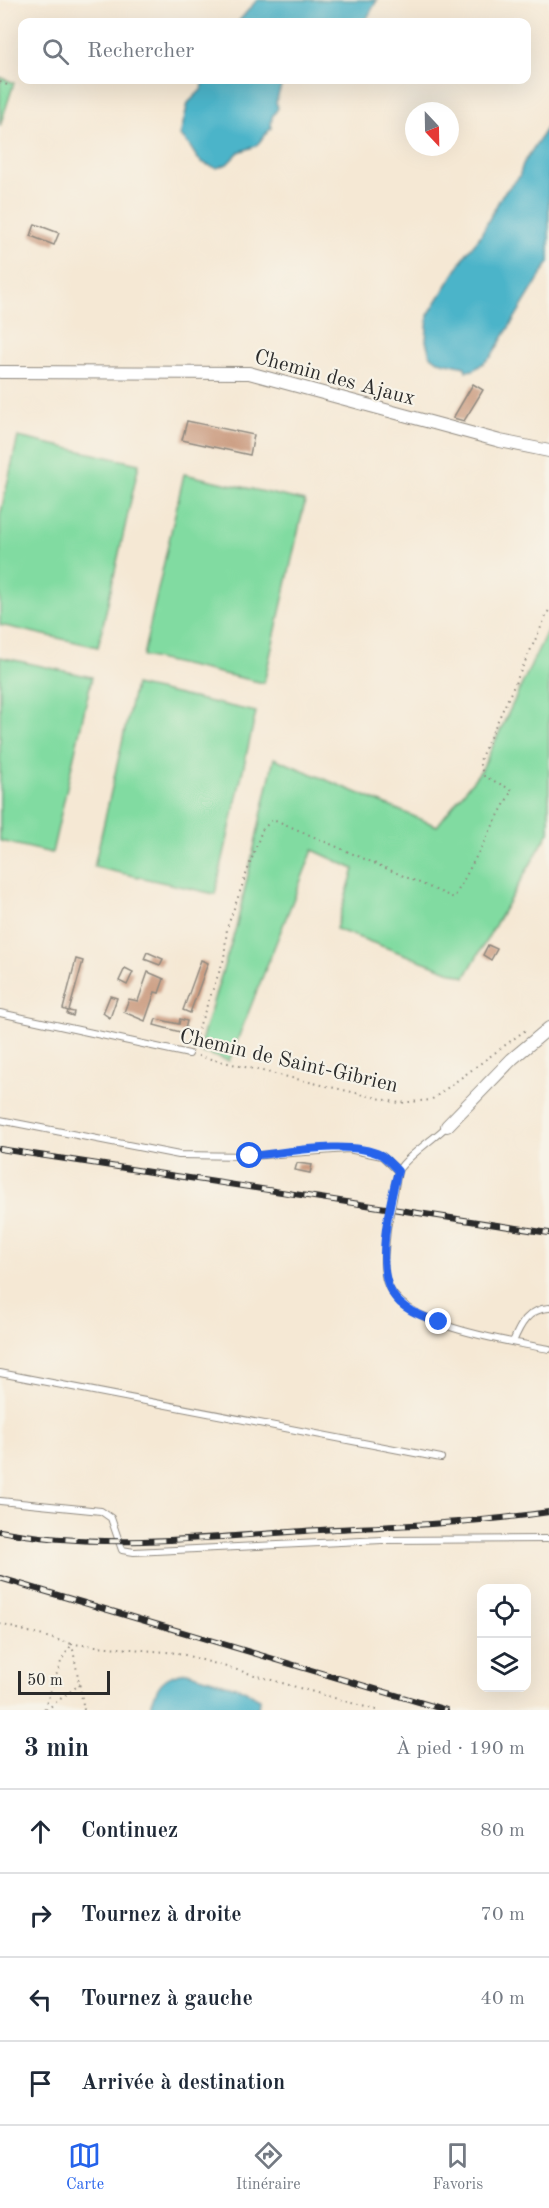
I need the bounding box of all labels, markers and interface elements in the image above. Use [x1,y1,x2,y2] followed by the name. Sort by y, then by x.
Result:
[18,18,531,84] search box
[39,35,72,68] icon: search
[87,40,194,62] text: Rechercher
[405,102,459,156] north arrow
[252,347,417,410] street label: Chemin des Ajaux
[177,1026,400,1097] street label: Chemin de Saint-Gibrien
[236,1142,262,1168] route start
[425,1308,451,1334] route end
[477,1584,531,1692] map controls
[477,1584,531,1638] button: locate
[477,1638,531,1692] button: layers
[18,1668,110,1696] scale bar
[27,1673,63,1689] text: 50 m
[24,1736,89,1762] text: 3 min
[396,1739,525,1759] text: À pied · 190 m
[24,1815,57,1848] icon: ahead
[81,1820,178,1842] text: Continuez
[480,1821,525,1841] text: 80 m
[24,1899,57,1932] icon: right
[81,1904,242,1926] text: Tournez à droite
[480,1905,525,1925] text: 70 m
[24,1983,57,2016] icon: left
[81,1988,253,2010] text: Tournez à gauche
[480,1989,525,2009] text: 40 m
[24,2067,57,2100] icon: arrive
[81,2072,285,2094] text: Arrivée à destination
[66,2139,104,2195] tab: Carte
[236,2139,301,2195] tab: Itinéraire
[432,2139,483,2195] tab: Favoris

